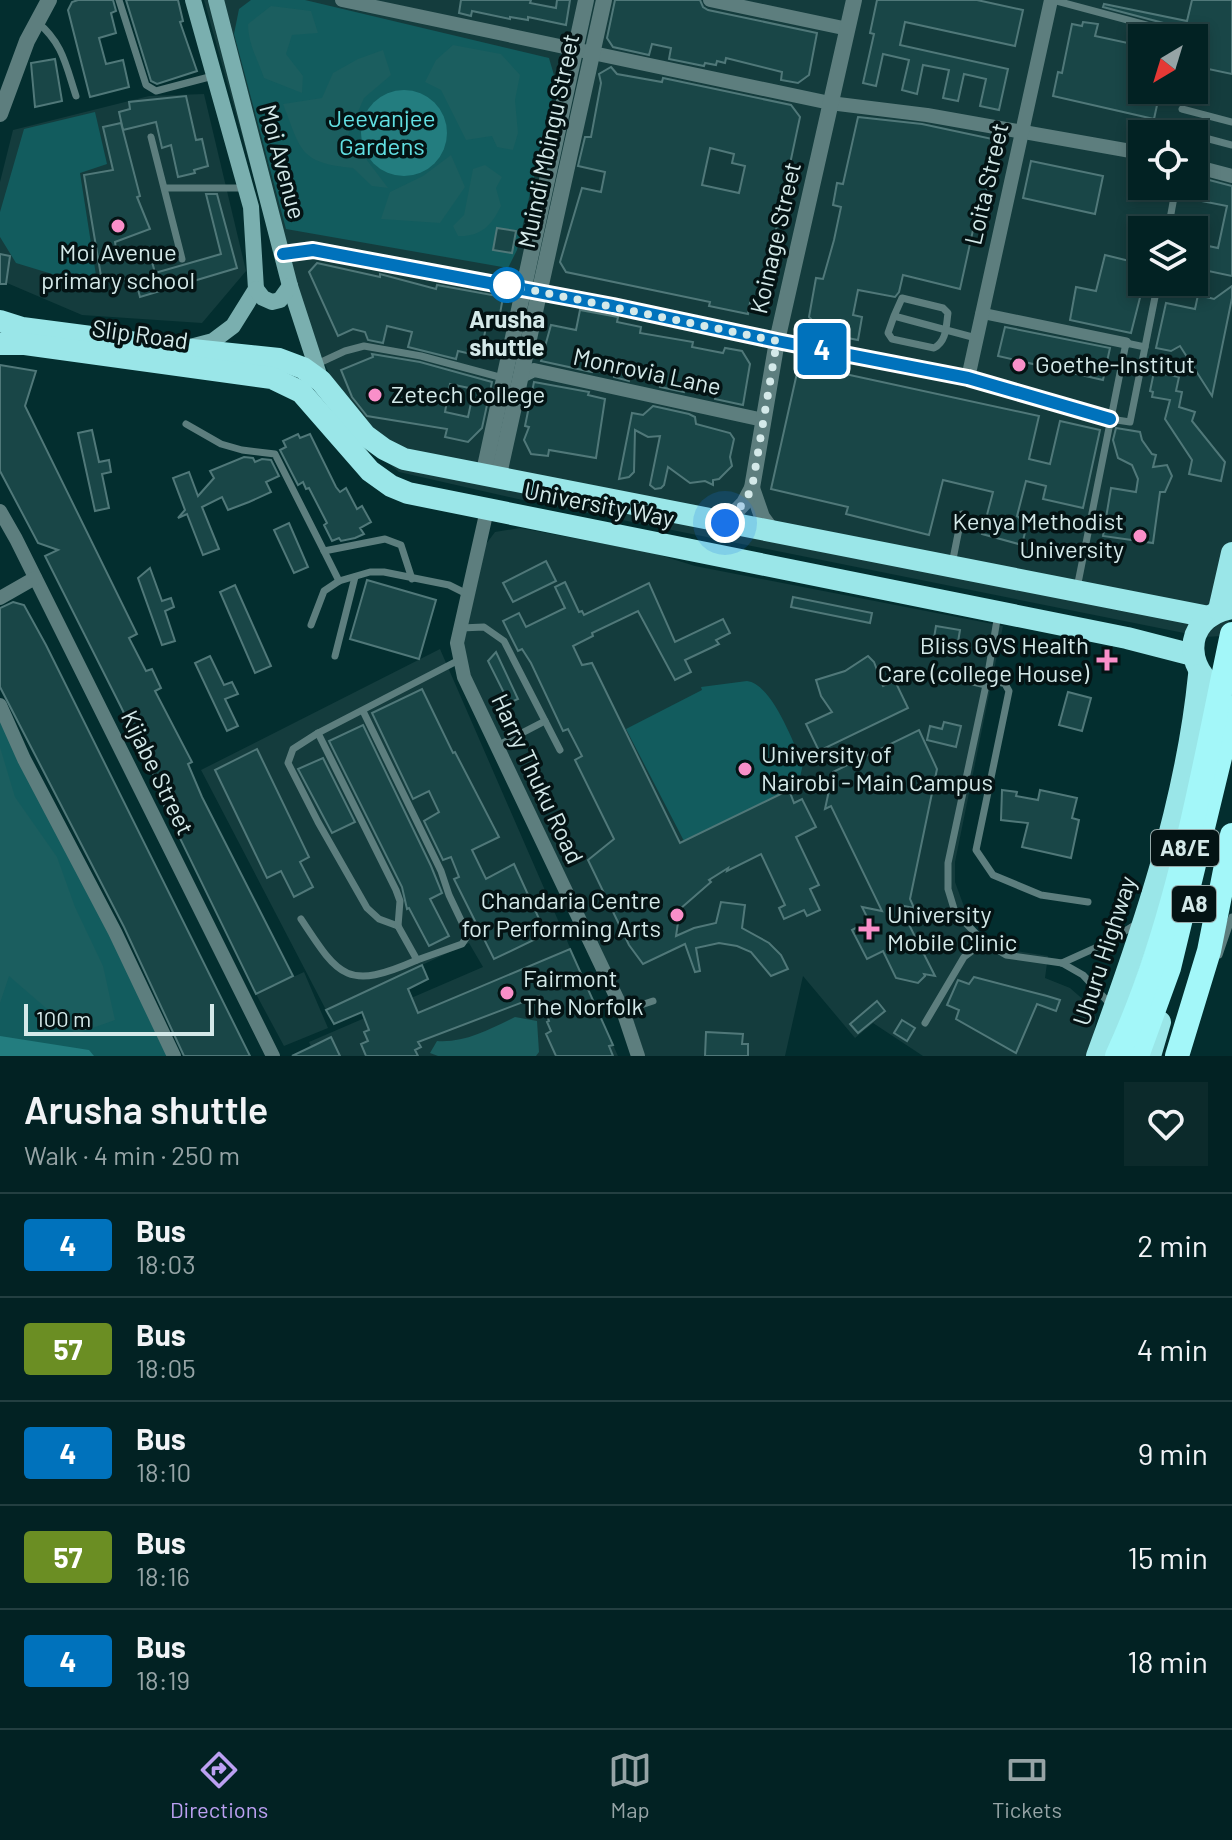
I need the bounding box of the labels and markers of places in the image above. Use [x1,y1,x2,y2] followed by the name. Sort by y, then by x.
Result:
[109,217,127,235] marker: Moi Avenue primary school
[41,237,195,294] place label: Moi Avenue primary school
[490,268,524,302] marker: Arusha shuttle
[469,304,545,361] place label: Arusha shuttle
[1035,349,1195,378] place label: Goethe-Institut
[1010,356,1028,374] marker: Goethe-Institut
[391,379,545,408] place label: Zetech College
[366,386,384,404] marker: Zetech College
[952,506,1124,563] place label: Kenya Methodist University
[1131,527,1149,545] marker: Kenya Methodist University
[878,630,1090,687] place label: Bliss GVS Health Care (college House)
[1096,649,1118,671] marker: Bliss GVS Health Care (college House)
[761,739,993,796] place label: University of Nairobi - Main Campus
[736,760,754,778] marker: University of Nairobi - Main Campus
[462,885,661,942] place label: Chandaria Centre for Performing Arts
[887,899,1017,956] place label: University Mobile Clinic
[668,906,686,924] marker: Chandaria Centre for Performing Arts
[858,918,880,940] marker: University Mobile Clinic
[523,963,643,1020] place label: Fairmont The Norfolk
[498,984,516,1002] marker: Fairmont The Norfolk

